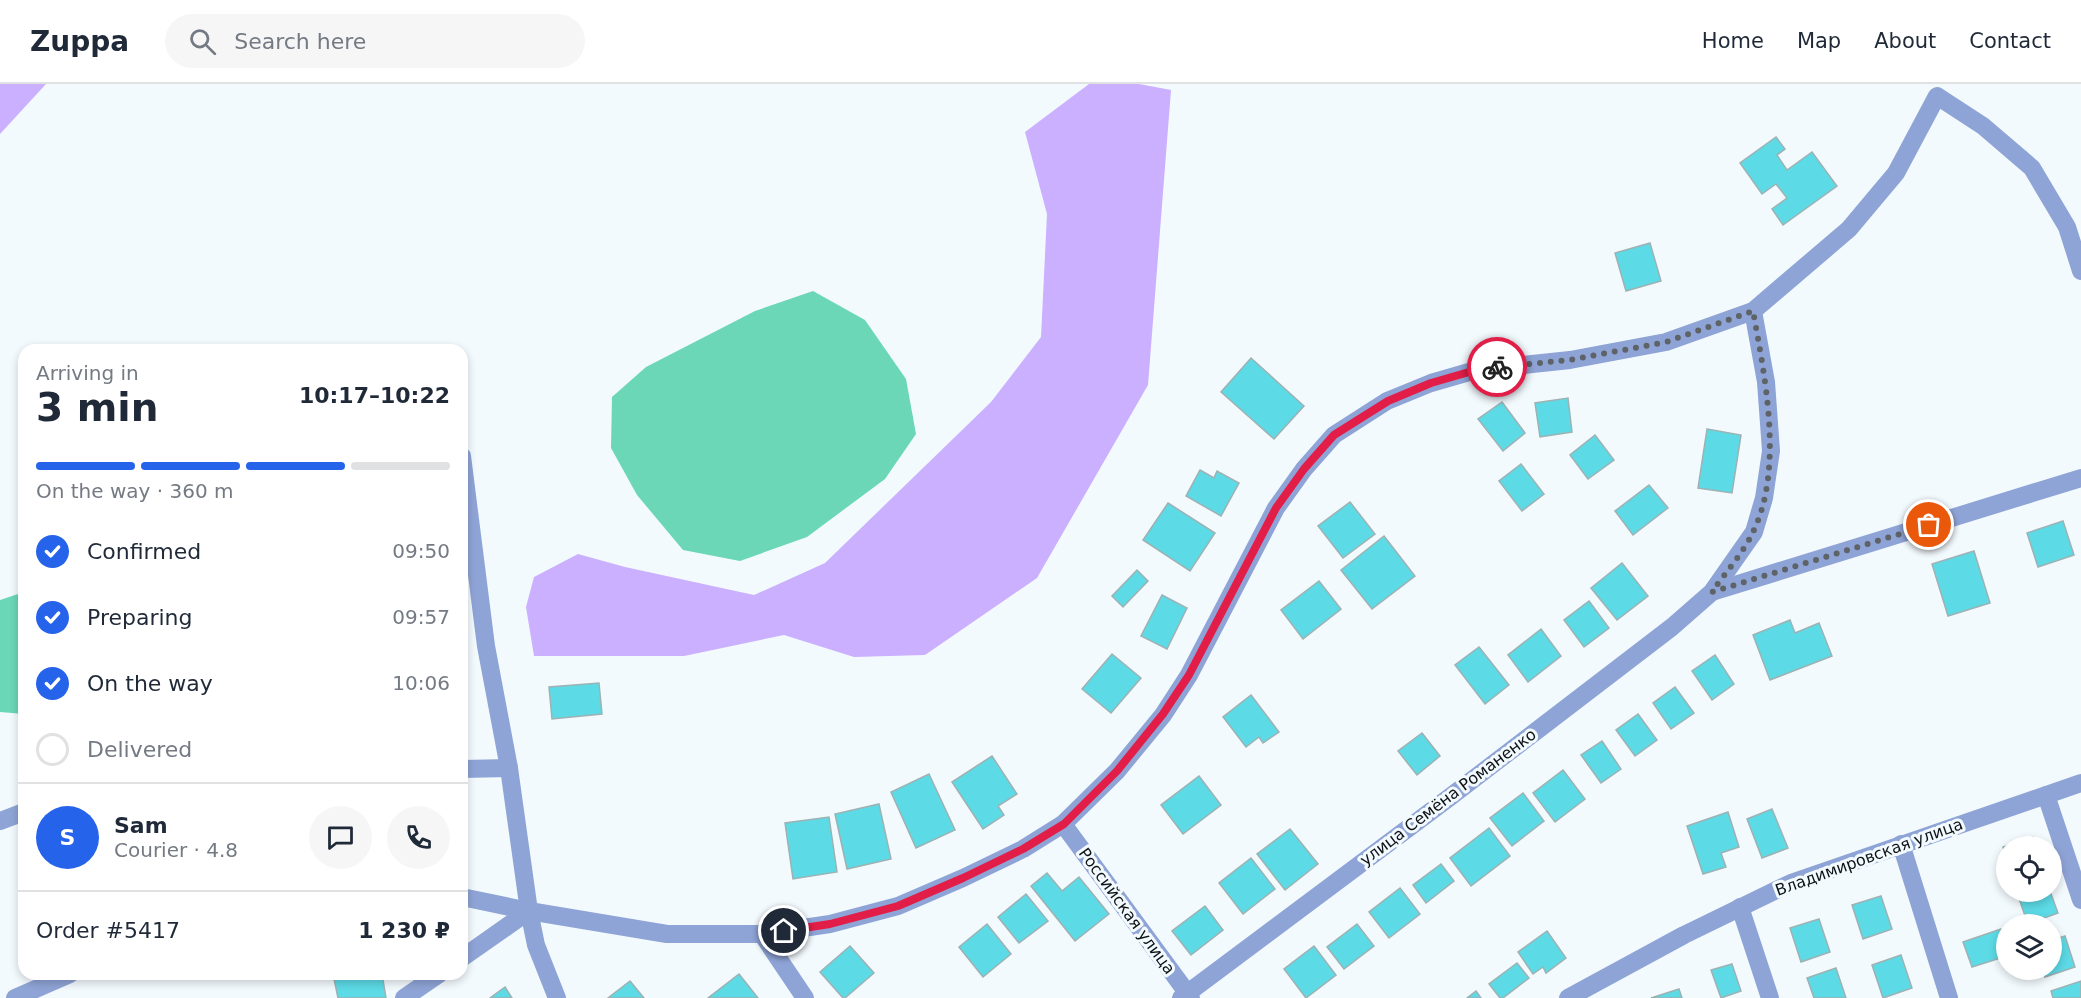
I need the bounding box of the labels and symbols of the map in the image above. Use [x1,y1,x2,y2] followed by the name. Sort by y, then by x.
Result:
[1467,337,1527,397] courier
[1903,499,1954,550] pin
[1356,725,1540,869] street label: улица Семёна Романенко
[1773,814,1965,900] street label: Владимировская улица
[1075,844,1179,978] street label: Российская улица
[758,905,809,956] pin

